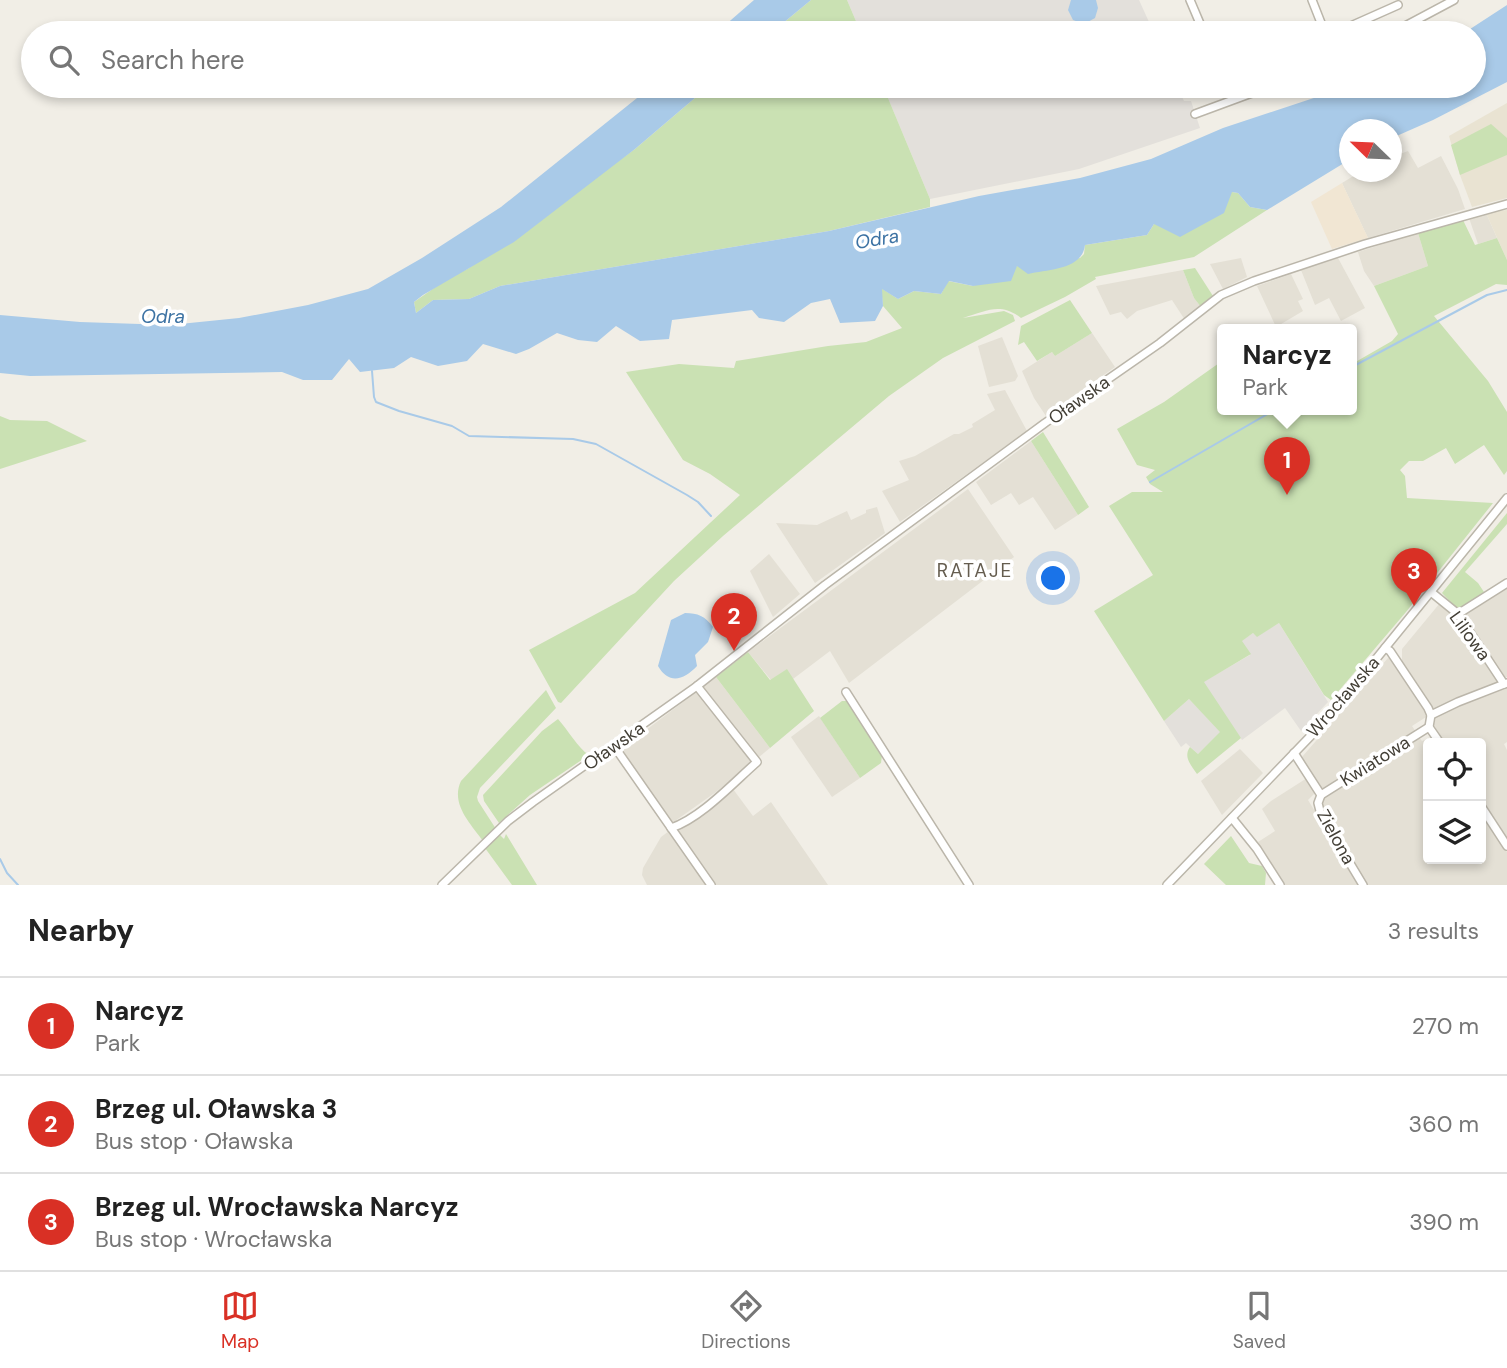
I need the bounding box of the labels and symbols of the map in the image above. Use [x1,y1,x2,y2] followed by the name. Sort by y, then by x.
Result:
[1339,119,1402,182] north arrow
[853,223,901,255] water label: Odra
[141,304,185,329] water label: Odra
[1044,370,1114,430] street label: Oławska
[1264,437,1310,495] pin: 1
[1391,548,1437,606] pin: 3
[937,558,1013,583] district label: RATAJE
[1036,561,1070,595] your location
[711,593,757,651] pin: 2
[1444,606,1496,666] street label: Liliowa
[1301,651,1385,743] street label: Wrocławska
[579,716,649,776] street label: Oławska
[1336,730,1414,792] street label: Kwiatowa
[1311,805,1361,869] street label: Zielona

